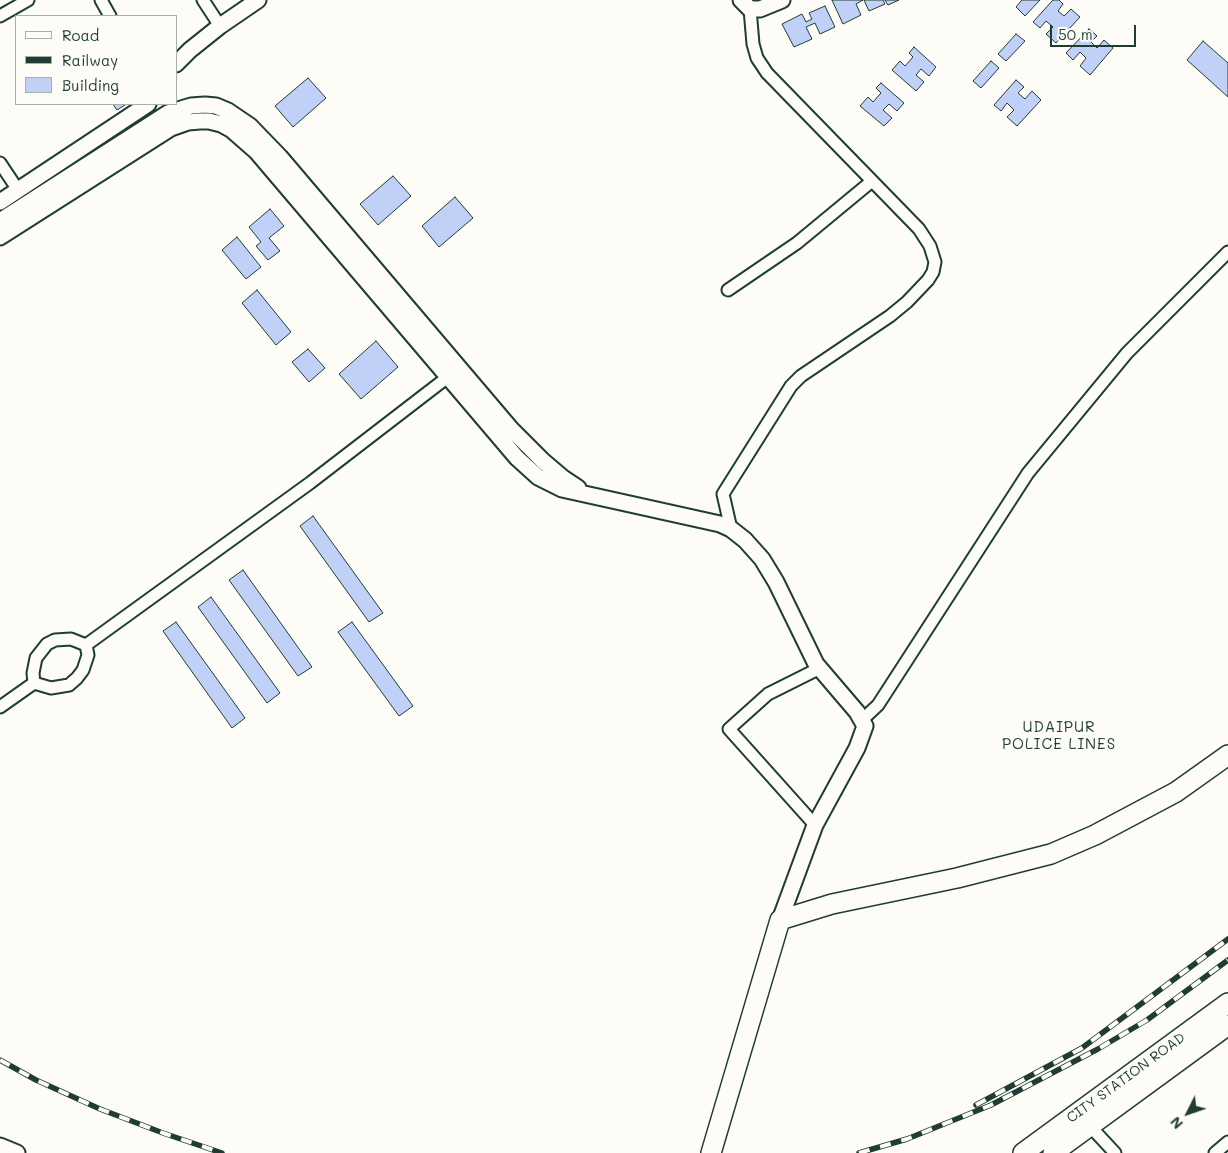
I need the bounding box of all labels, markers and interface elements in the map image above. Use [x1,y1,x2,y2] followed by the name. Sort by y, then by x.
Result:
[15,15,178,105] legend
[1053,15,1139,47] scale bar
[1058,24,1093,44] text: 50 m
[62,25,99,45] text: Road
[62,50,118,70] text: Railway
[62,75,119,95] text: Building
[1000,718,1118,753] district label: UDAIPUR POLICE LINES
[1064,1029,1188,1127] street label: CITY STATION ROAD
[1163,1088,1213,1138] north arrow

